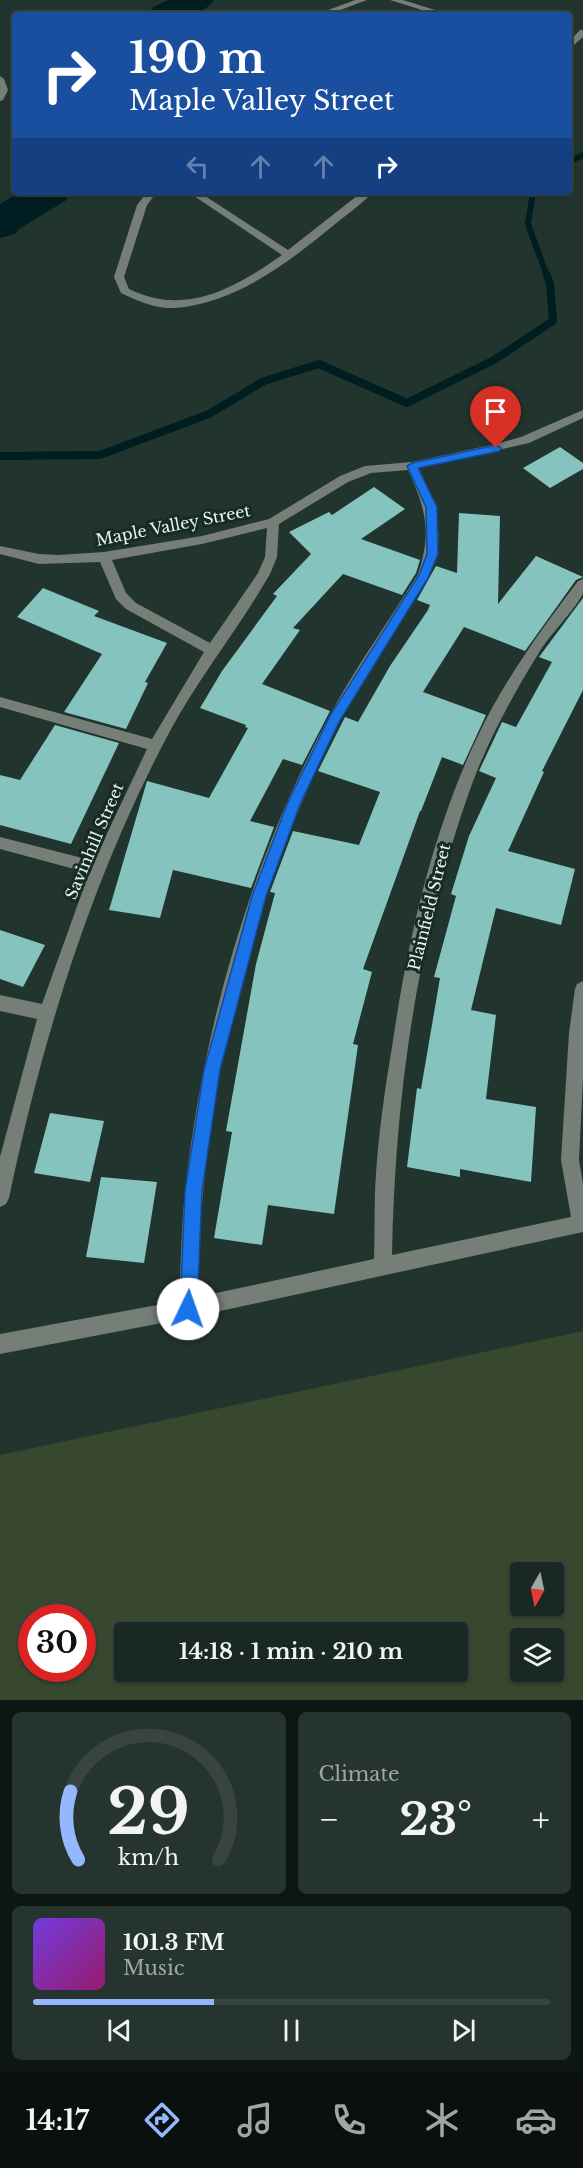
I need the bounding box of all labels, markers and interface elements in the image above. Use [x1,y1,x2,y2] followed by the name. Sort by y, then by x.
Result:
[129,32,265,84] text: 190 m
[30,36,108,114] icon: right
[129,84,394,117] text: Maple Valley Street
[181,150,214,183] icon: left
[244,150,277,183] icon: ahead
[307,150,340,183] icon: ahead
[370,150,403,183] icon: right
[470,386,521,448] pin
[479,395,512,428] icon: arrive
[94,500,252,550] street label: Maple Valley Street
[60,780,128,902] street label: Savinhill Street
[404,842,454,972] street label: Plainfield Street
[156,1277,220,1341] position arrow
[510,1562,564,1616] north arrow
[510,1562,564,1682] map controls
[18,1604,96,1682] speed limit sign: 30
[510,1628,564,1682] button: layers
[179,1638,403,1665] text: 14:18 · 1 min · 210 m
[319,1762,399,1786] text: Climate
[107,1773,190,1851] text: 29
[399,1791,472,1847] text: 23°
[319,1799,339,1840] text: −
[532,1799,550,1840] text: +
[118,1844,179,1871] text: km/h
[123,1929,225,1956] text: 101.3 FM
[123,1956,184,1980] text: Music
[103,2014,136,2047] icon: previous
[275,2014,308,2047] icon: pause
[447,2014,480,2047] icon: next
[141,2099,183,2141] icon: directions
[234,2099,276,2141] icon: music
[328,2099,370,2141] icon: phone
[421,2099,463,2141] icon: climate
[515,2099,557,2141] icon: car
[26,2104,89,2137] text: 14:17

